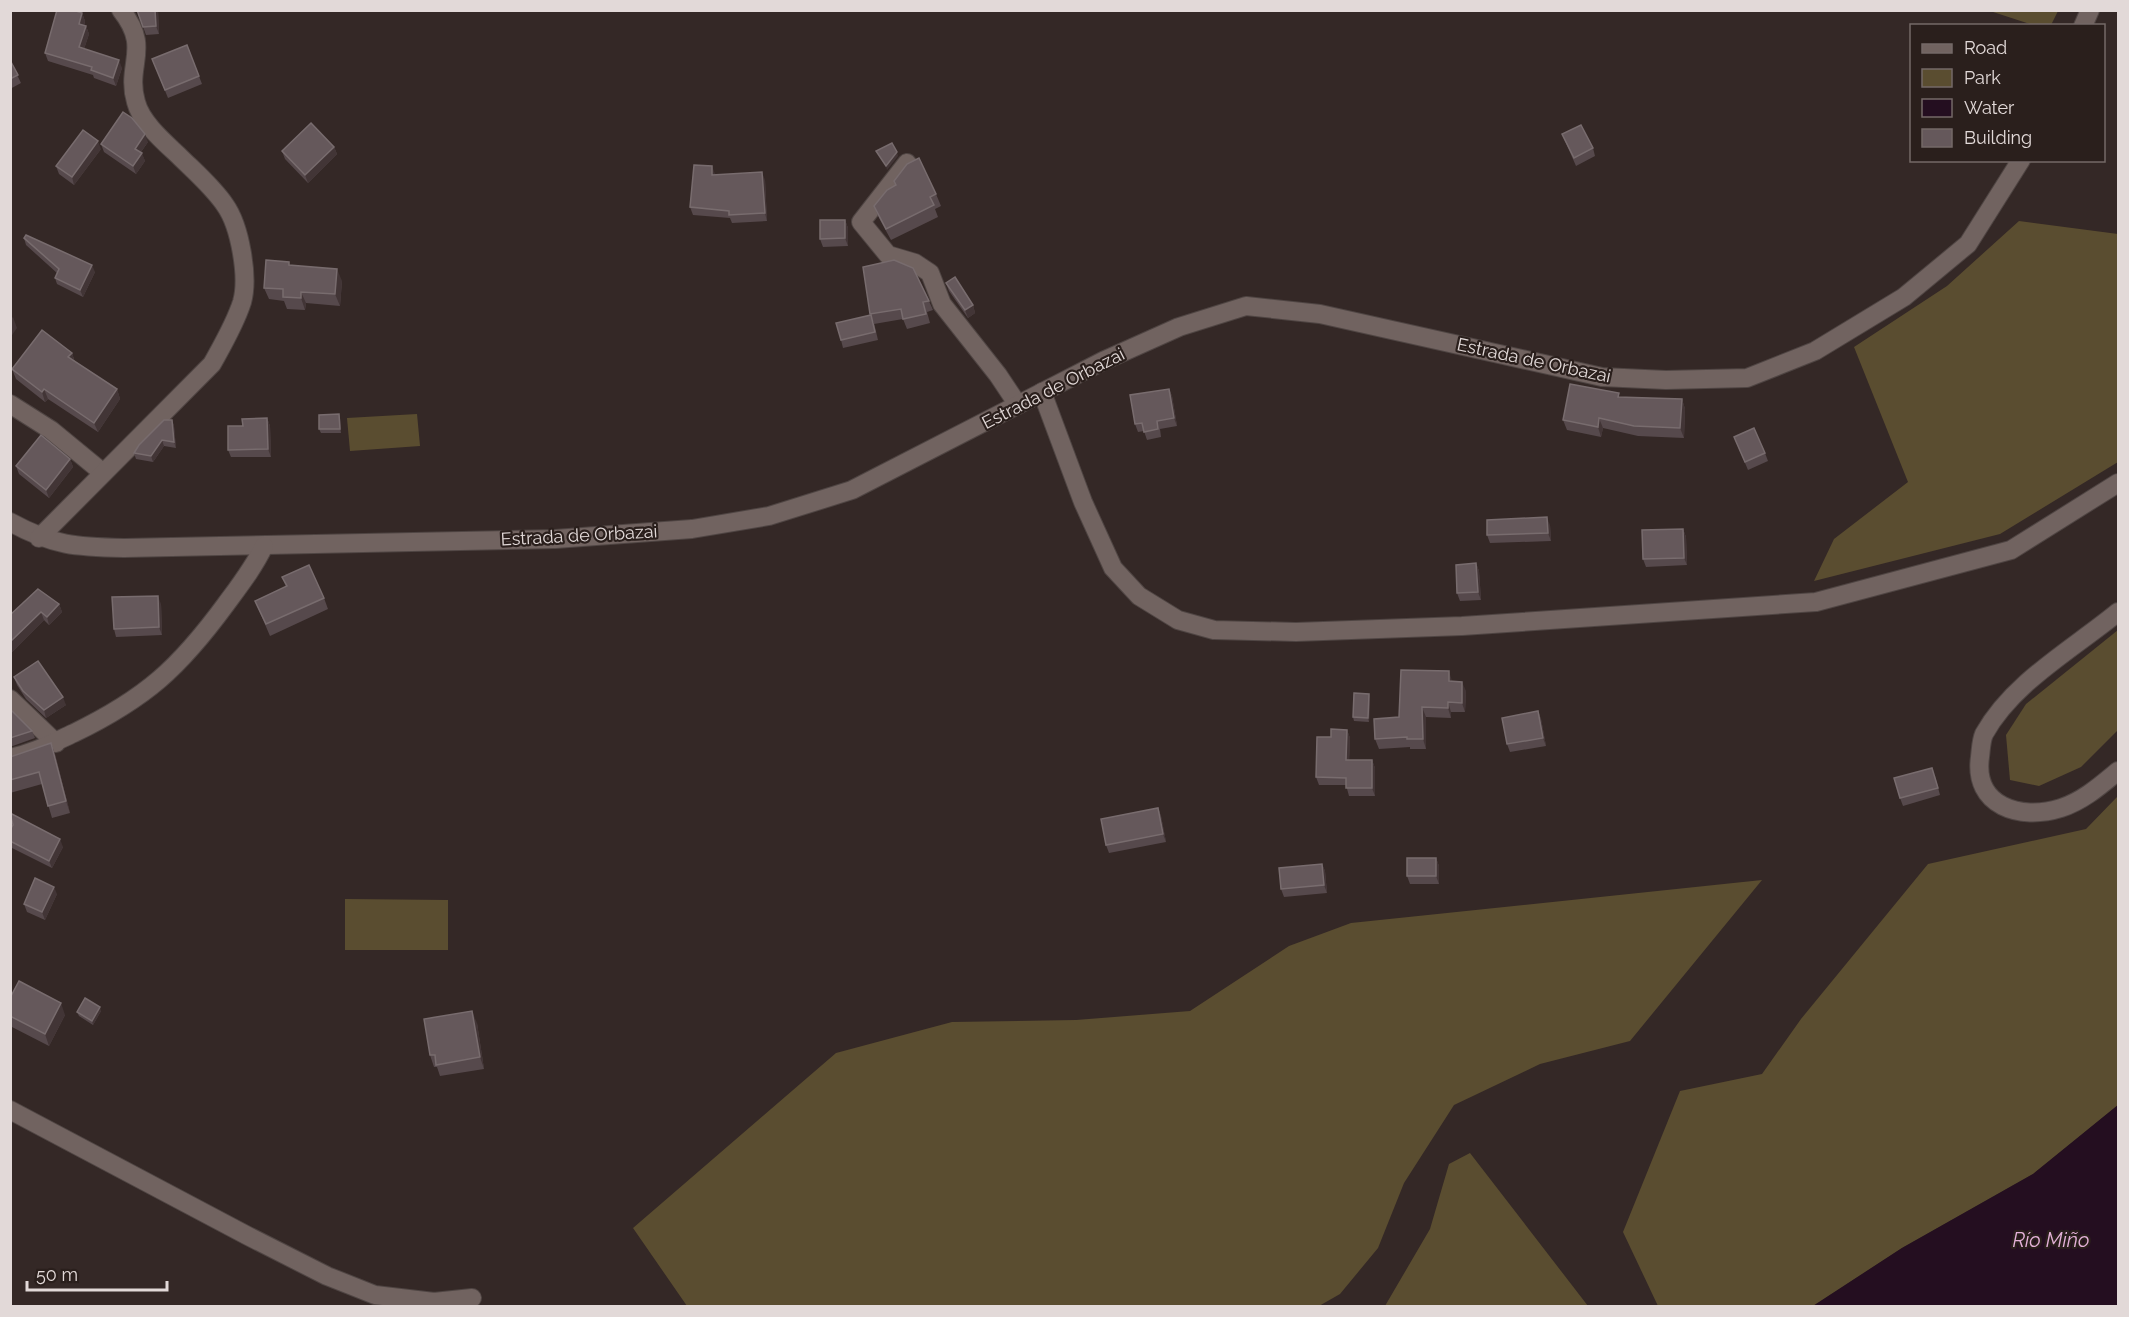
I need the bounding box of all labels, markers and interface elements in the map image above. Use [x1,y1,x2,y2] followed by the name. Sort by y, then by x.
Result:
[1910,24,2105,162] legend
[1964,37,2007,58] text: Road
[1964,67,2001,88] text: Park
[1964,97,2015,118] text: Water
[1964,127,2032,148] text: Building
[1455,333,1613,387] street label: Estrada de Orbazai
[978,343,1128,433] street label: Estrada de Orbazai
[500,520,658,550] street label: Estrada de Orbazai
[2013,1228,2089,1252] water label: Río Miño
[27,1254,166,1292] scale bar
[36,1264,78,1285] text: 50 m

